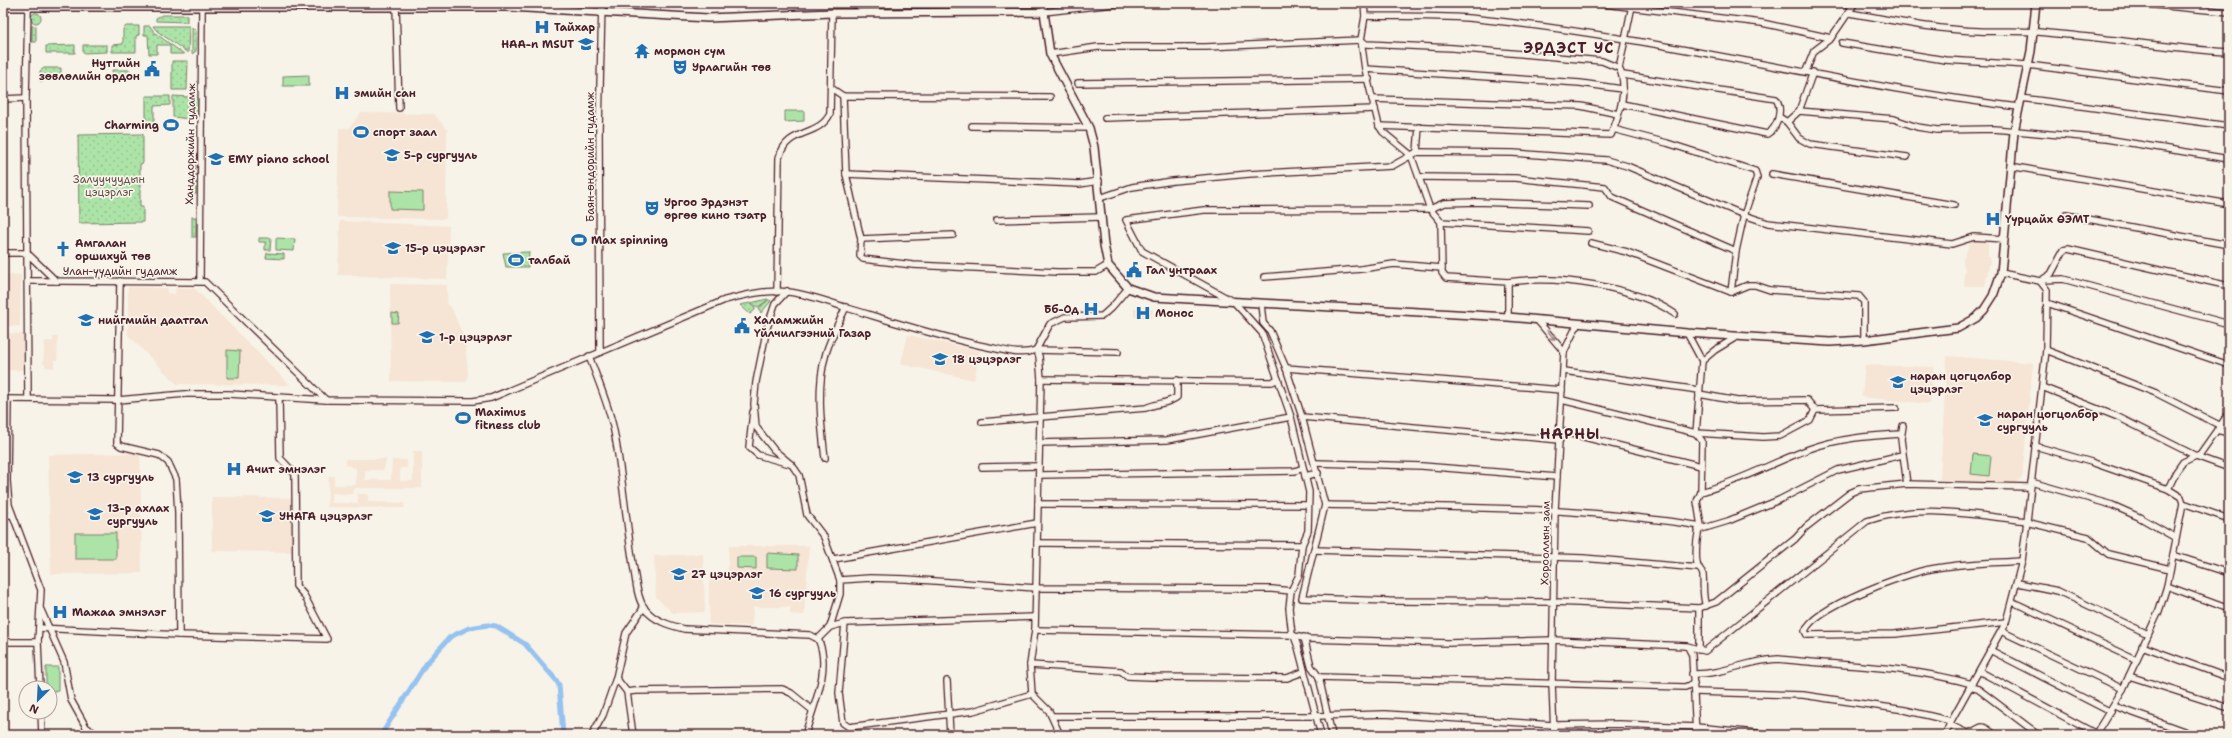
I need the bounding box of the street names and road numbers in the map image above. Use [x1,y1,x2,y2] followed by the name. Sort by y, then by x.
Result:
[182,82,199,205] street label: Ханддоржийн гудамж
[583,91,598,222] street label: Баян-өндорийн гудамж
[63,264,178,279] street label: Улан-үүдийн гудамж
[1537,500,1554,585] street label: Хорооллын зам

